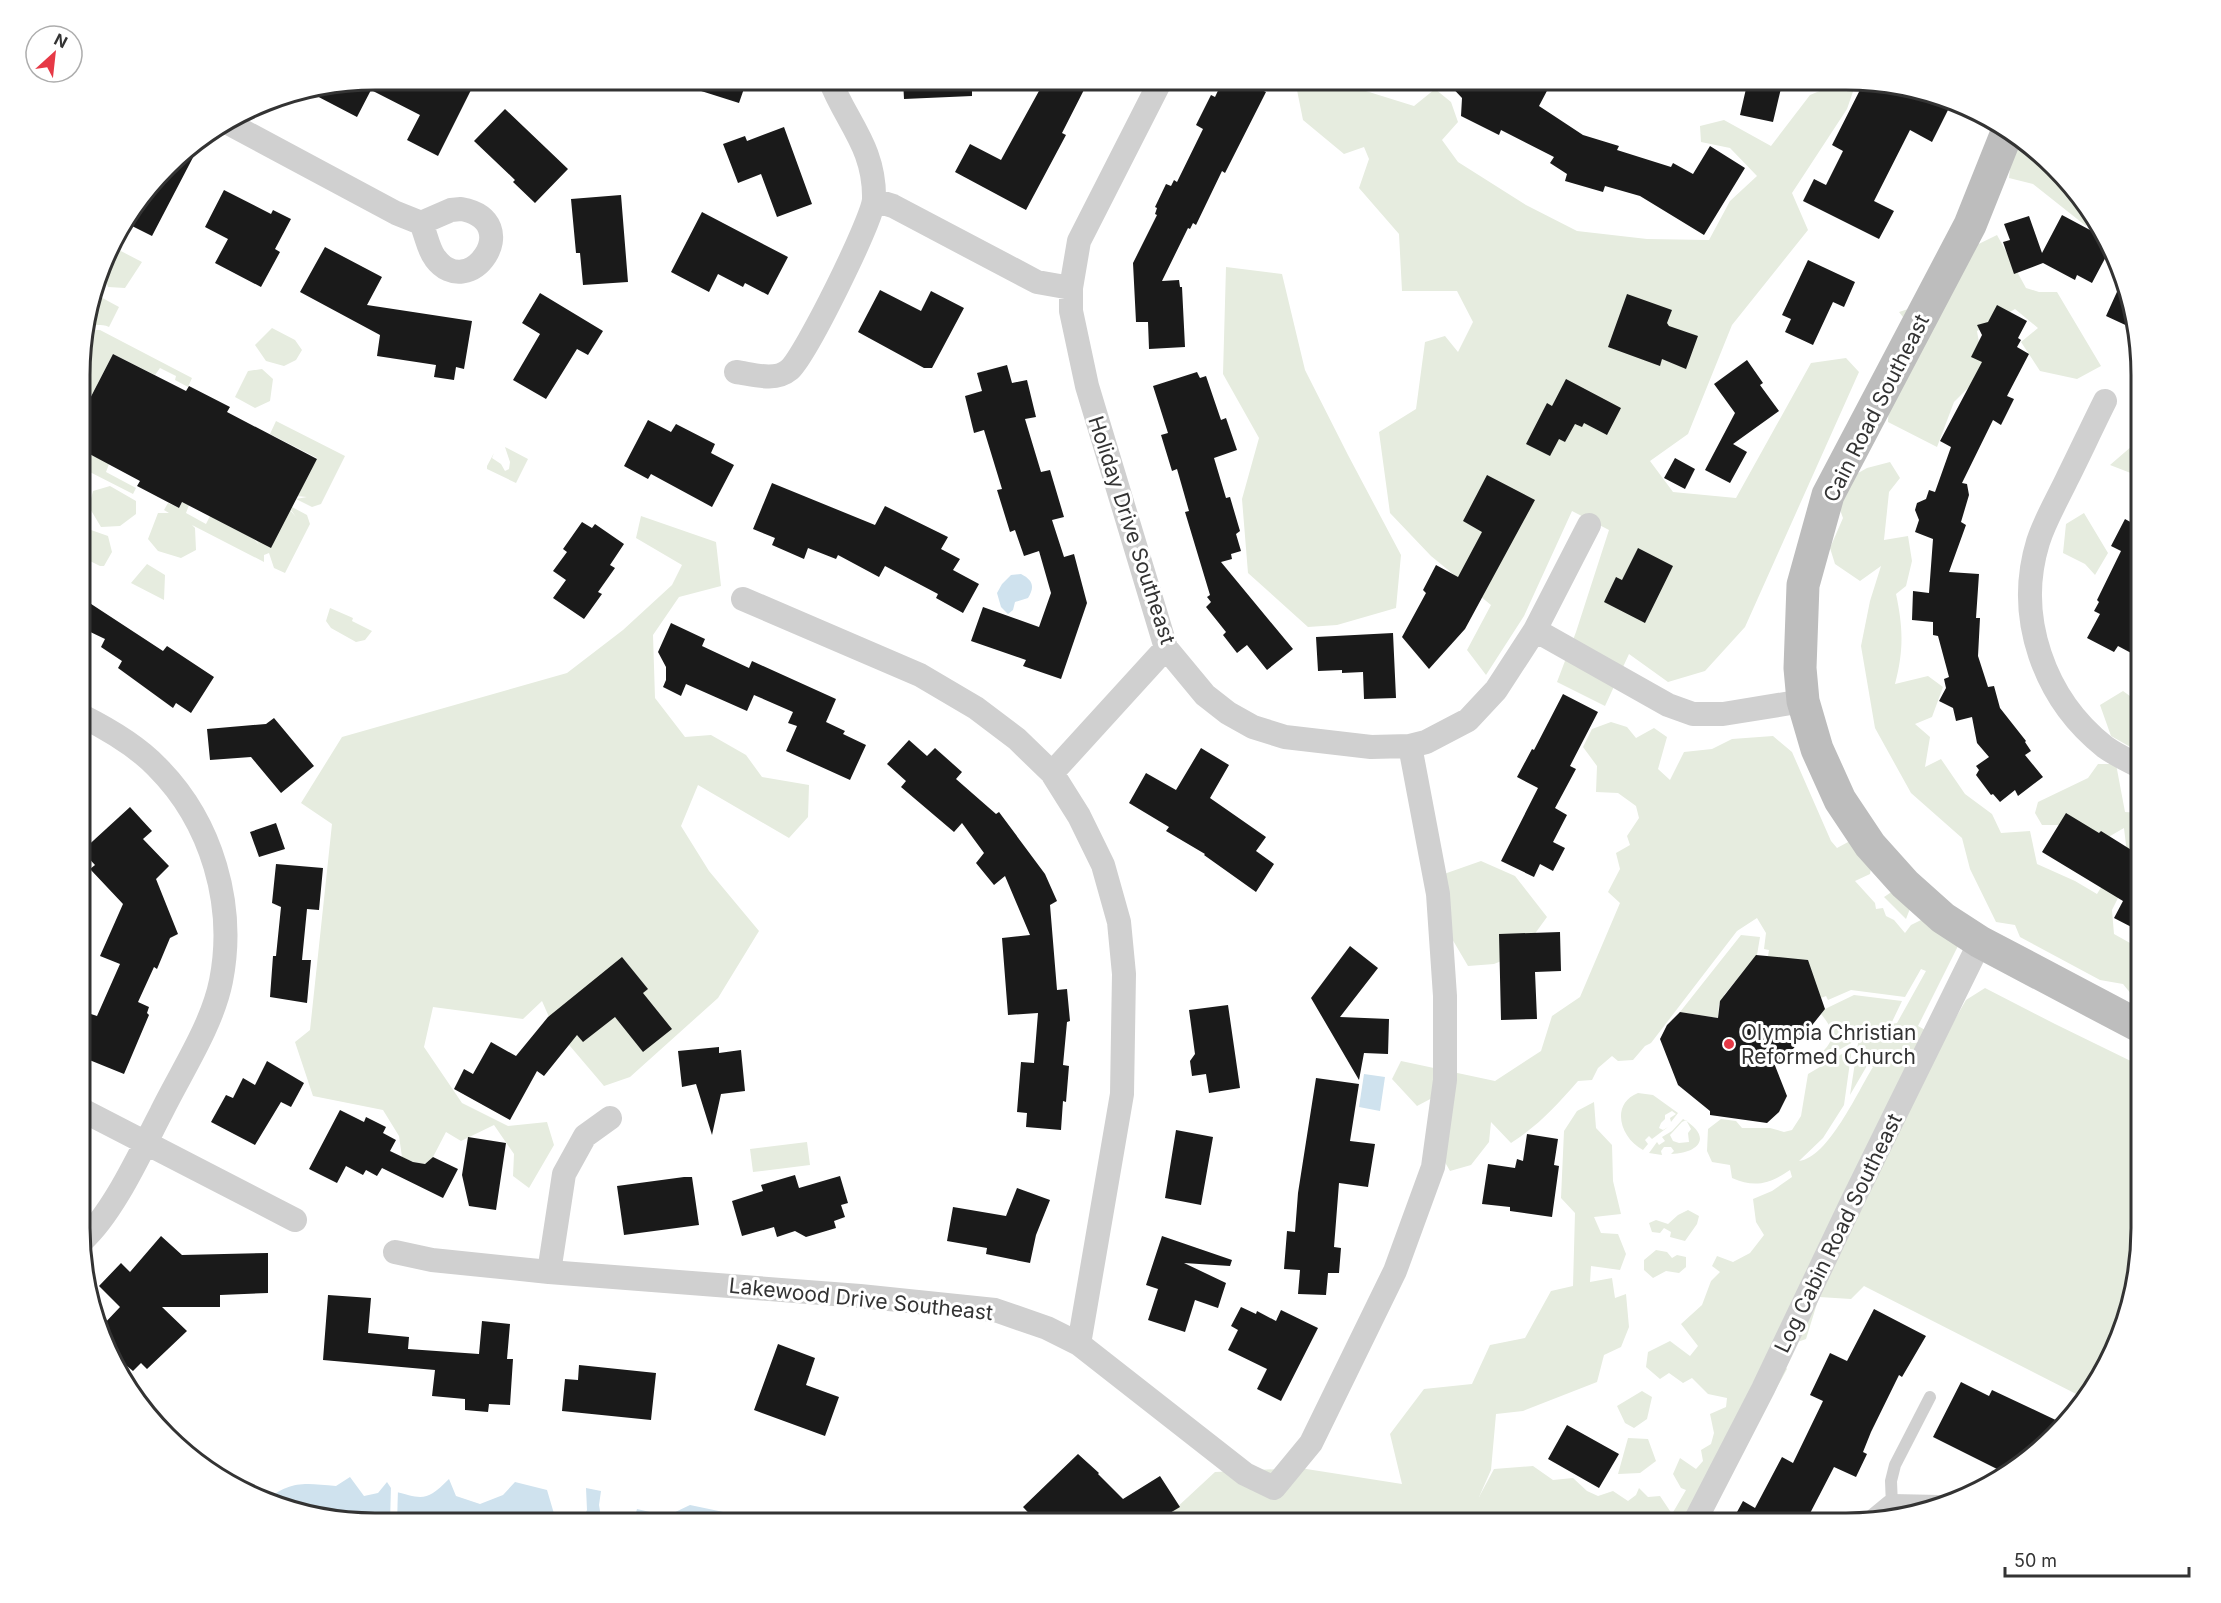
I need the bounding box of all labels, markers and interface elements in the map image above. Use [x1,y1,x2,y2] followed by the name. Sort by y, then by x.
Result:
[24,24,84,84] north arrow
[51,29,71,52] text: N
[1818,310,1934,506] street label: Cain Road Southeast
[1083,413,1181,647] street label: Holiday Drive Southeast
[1741,1020,1916,1069] place label: Olympia Christian Reformed Church
[1722,1037,1736,1051] marker: Olympia Christian Reformed Church
[1769,1109,1907,1357] street label: Log Cabin Road Southeast
[728,1273,994,1325] street label: Lakewood Drive Southeast
[2005,1540,2190,1578] scale bar
[2014,1550,2057,1571] text: 50 m

